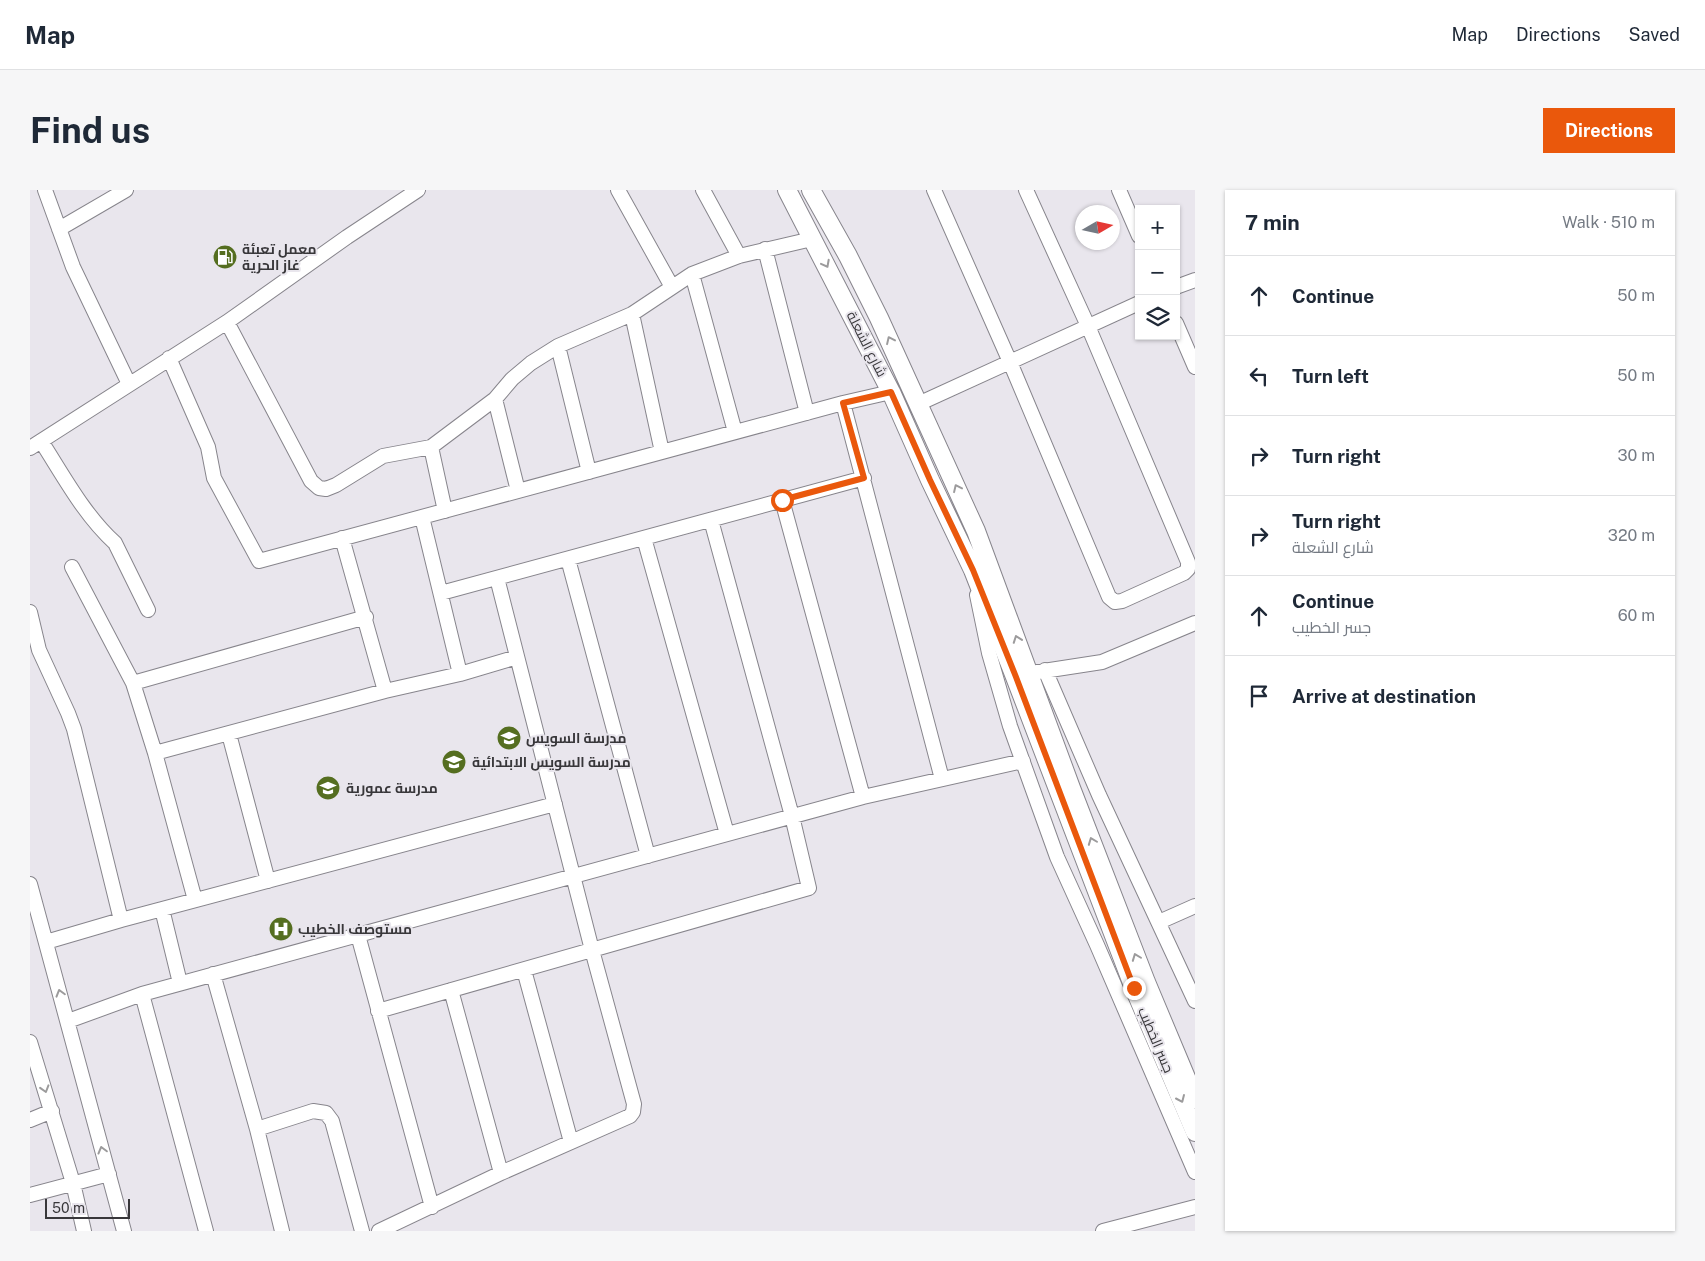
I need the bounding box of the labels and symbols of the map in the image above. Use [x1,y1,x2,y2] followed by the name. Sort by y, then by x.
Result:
[1075,205,1120,250] north arrow
[242,241,317,274] place label: معمل تعبئة غاز الحرية
[212,244,238,270] fuel station icon: معمل تعبئة غاز الحرية
[819,259,829,268] one-way arrow
[843,309,890,380] street label: شارع الشعلة
[886,336,896,345] one-way arrow
[953,485,963,494] one-way arrow
[771,489,794,512] route start
[1013,636,1023,644] one-way arrow
[496,725,522,751] school or university icon: مدرسة السويس
[526,730,626,747] place label: مدرسة السويس
[441,749,467,775] school or university icon: مدرسة السويس الابتدائية
[472,754,631,771] place label: مدرسة السويس الابتدائية
[315,775,341,801] school or university icon: مدرسة عمورية
[346,780,438,797] place label: مدرسة عمورية
[1087,837,1098,846] one-way arrow
[268,916,294,942] hospital icon: مستوصف الخطيب
[298,921,412,938] place label: مستوصف الخطيب
[1132,953,1142,962] one-way arrow
[1123,977,1146,1000] route end
[56,990,66,998] one-way arrow
[1135,1005,1177,1075] street label: جسر الخطيب
[39,1084,49,1092] one-way arrow
[1174,1094,1185,1103] one-way arrow
[98,1147,108,1155] one-way arrow
[45,1196,130,1219] scale bar

